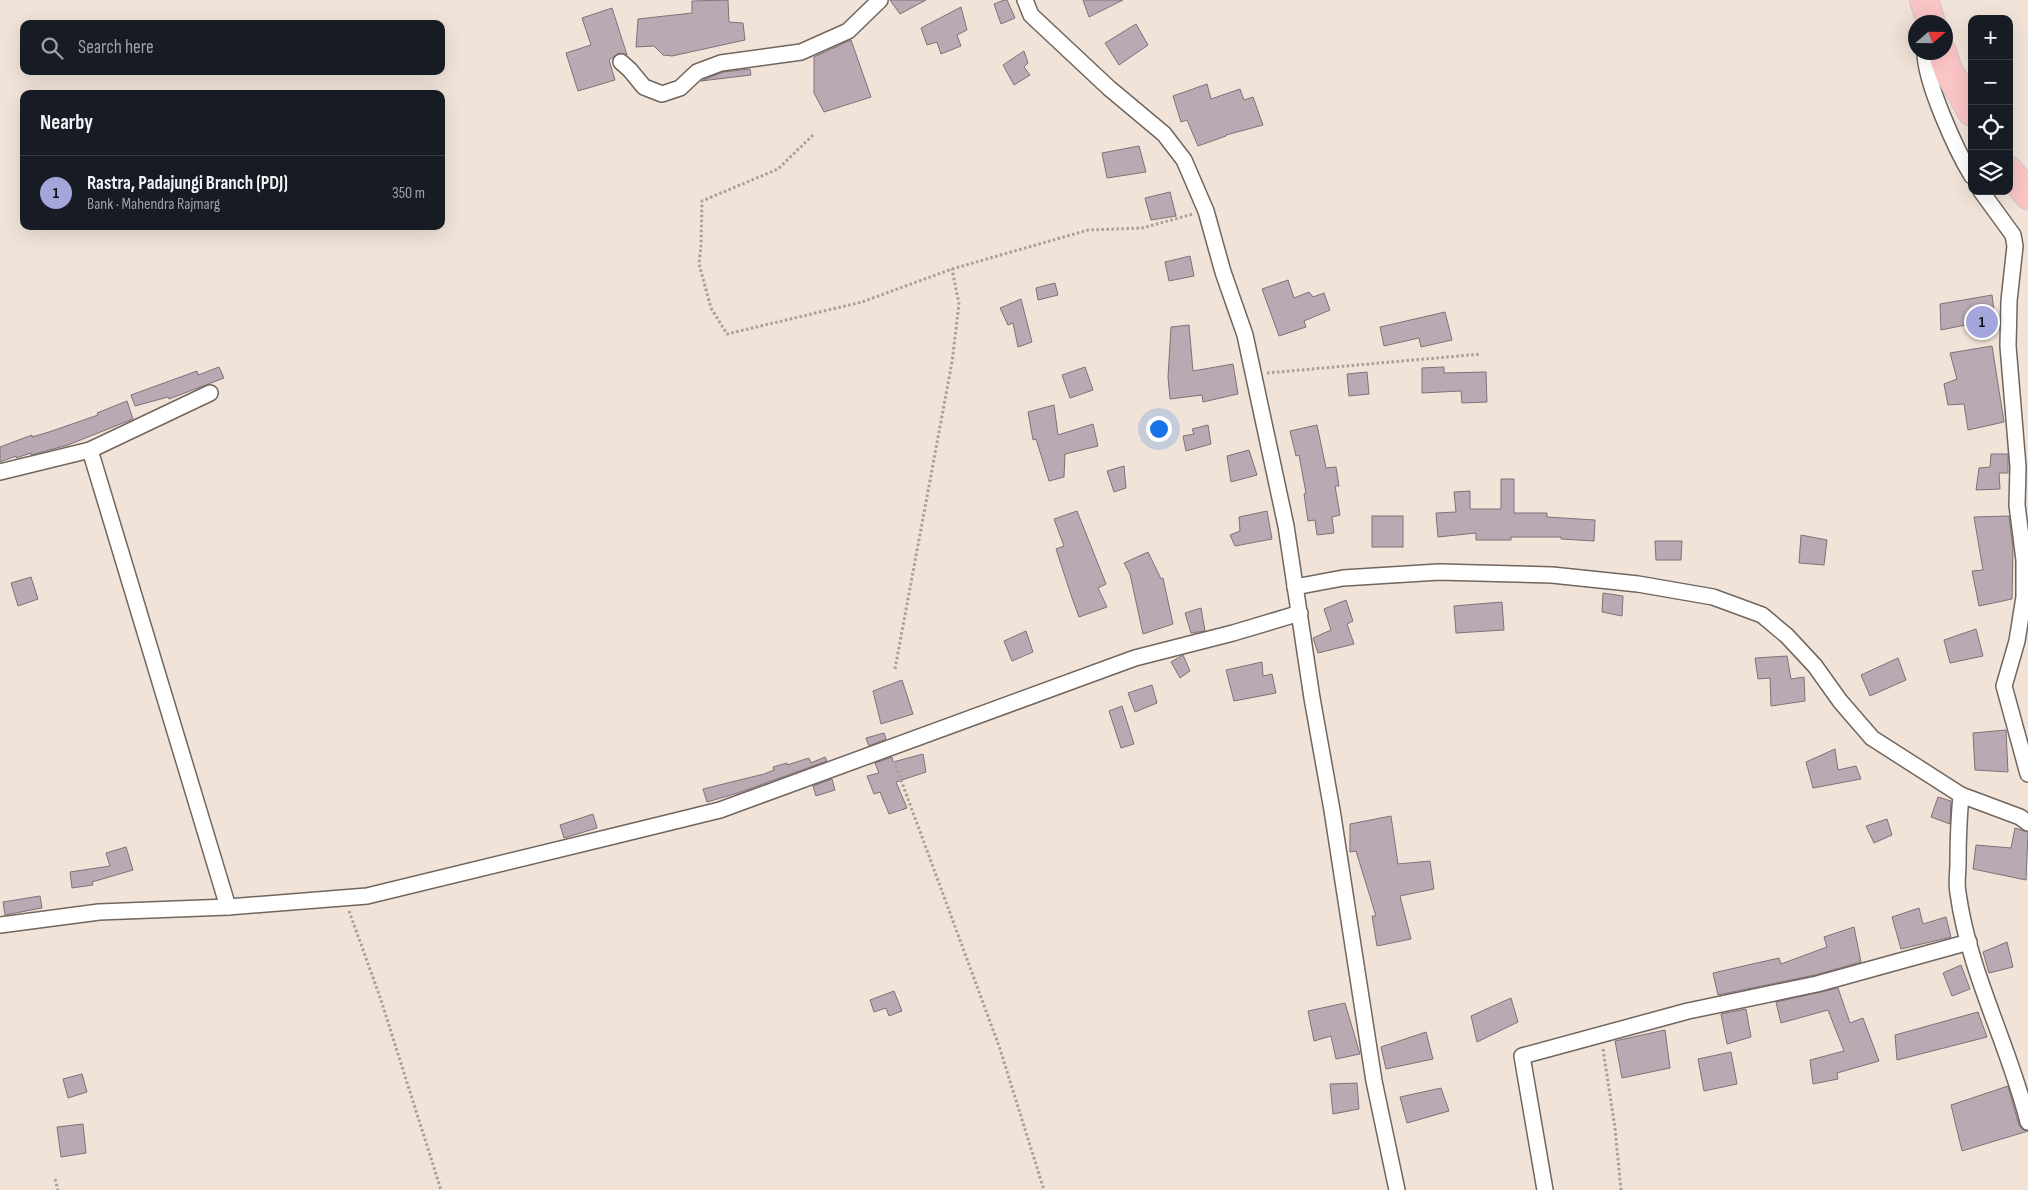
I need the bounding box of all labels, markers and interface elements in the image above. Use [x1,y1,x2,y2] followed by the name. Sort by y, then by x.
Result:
[1908,15,1953,60] north arrow
[1968,15,2013,195] map controls
[1968,15,2013,60] button: +
[20,20,445,75] search box
[38,34,66,62] icon: search
[78,36,154,59] text: Search here
[1968,60,2013,105] button: −
[1968,105,2013,150] button: locate
[40,110,93,135] text: Nearby
[1968,150,2013,195] button: layers
[87,172,288,195] text: Rastra, Padajungi Branch (PDJ)
[53,184,59,203] text: 1
[392,184,425,203] text: 350 m
[87,195,220,214] text: Bank · Mahendra Rajmarg
[1966,303,1998,341] pin: 1
[1146,416,1172,442] your location

